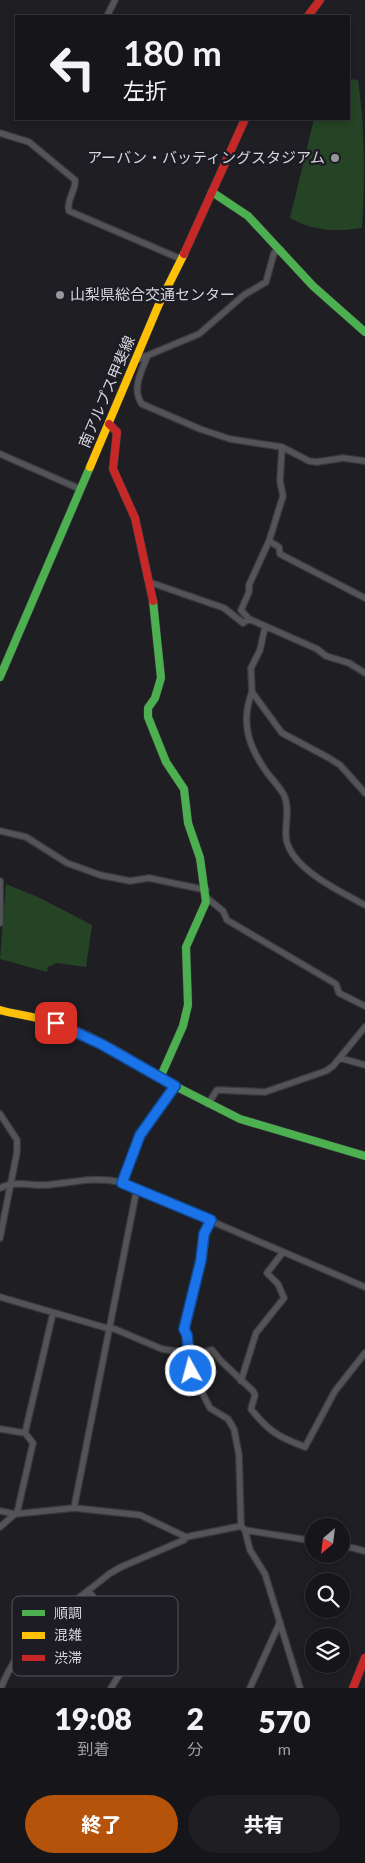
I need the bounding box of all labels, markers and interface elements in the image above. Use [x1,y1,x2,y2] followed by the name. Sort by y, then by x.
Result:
[123,31,222,73] text: 180 m
[40,35,105,100] icon: left
[123,77,167,104] text: 左折
[87,148,325,166] place label: アーバン・バッティングスタジアム
[329,152,341,164] marker: アーバン・バッティングスタジアム
[70,285,235,303] place label: 山梨県総合交通センター
[54,289,66,301] marker: 山梨県総合交通センター
[74,333,138,450] street label: 南アルプス甲斐線
[35,1002,77,1044] pin
[42,1009,70,1037] icon: arrive
[164,1344,216,1396] position arrow
[305,1518,350,1562] north arrow
[305,1518,350,1673] map controls
[305,1573,350,1618] button: search
[12,1596,178,1676] legend
[54,1604,82,1621] text: 順調
[54,1626,82,1643] text: 混雑
[305,1628,350,1673] button: layers
[54,1649,82,1666] text: 渋滞
[54,1700,132,1736] text: 19:08
[186,1700,204,1736] text: 2
[258,1703,311,1739] text: 570
[77,1739,109,1758] text: 到着
[187,1739,203,1758] text: 分
[278,1739,291,1758] text: m
[25,1795,178,1853] button: 終了
[188,1795,340,1853] button: 共有

